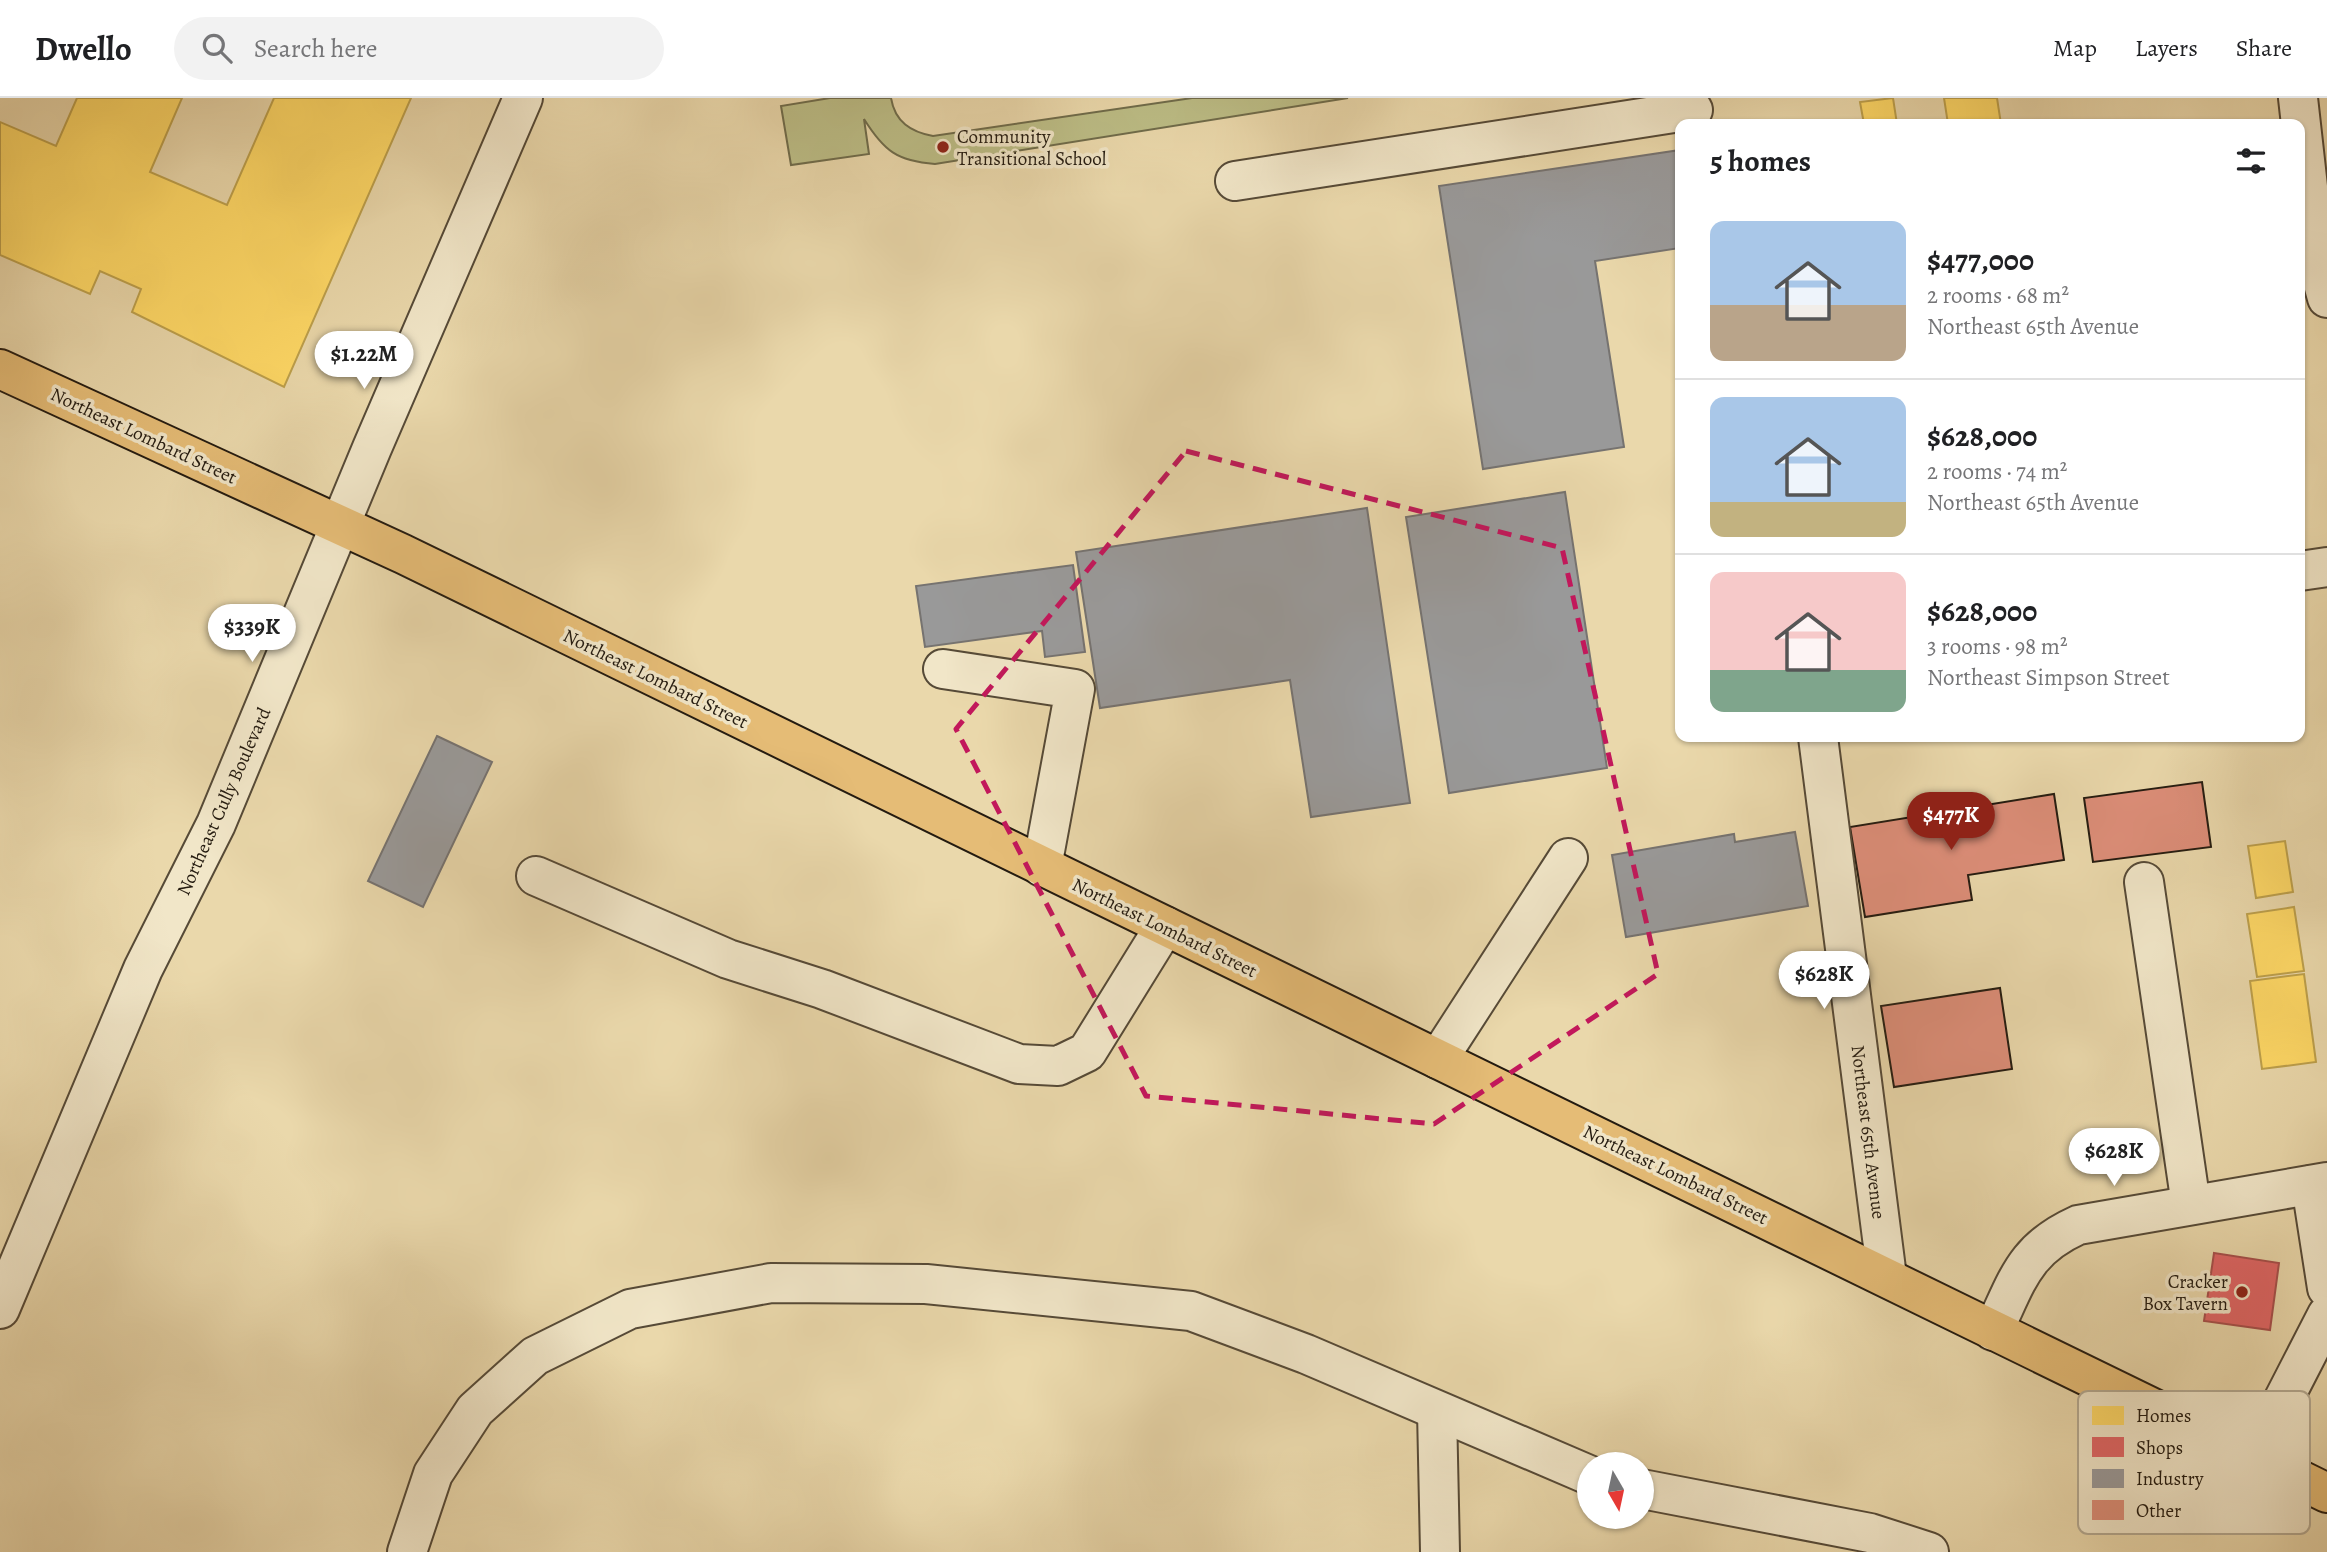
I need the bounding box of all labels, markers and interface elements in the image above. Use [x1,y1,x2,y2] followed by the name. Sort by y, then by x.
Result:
[174,17,664,80] search box
[35,26,132,71] text: Dwello
[198,29,236,67] icon: search
[254,31,377,66] text: Search here
[2053,32,2097,64] text: Map
[2135,32,2198,64] text: Layers
[2236,32,2292,64] text: Share
[957,124,1107,172] place label: Community Transitional School
[935,139,951,155] marker: Community Transitional School
[1710,141,1811,181] text: 5 homes
[2232,142,2270,180] icon: filters
[1927,240,2034,280] text: $477,000
[1766,249,1850,333] icon: home
[1927,280,2069,311] text: 2 rooms · 68 m²
[1927,311,2139,342] text: Northeast 65th Avenue
[307,331,421,391] pin: $1.22M
[331,338,397,369] text: $1.22M
[46,381,241,491] street label: Northeast Lombard Street
[1927,416,2037,456] text: $628,000
[1766,425,1850,509] icon: home
[1927,456,2067,487] text: 2 rooms · 74 m²
[1927,487,2139,518] text: Northeast 65th Avenue
[1927,591,2037,631] text: $628,000
[1766,600,1850,684] icon: home
[203,604,301,664] pin: $339K
[224,611,280,642] text: $339K
[559,623,752,735] street label: Northeast Lombard Street
[1927,631,2068,662] text: 3 rooms · 98 m²
[1927,662,2170,693] text: Northeast Simpson Street
[171,702,277,900] street label: Northeast Cully Boulevard
[1902,792,2000,852] pin: $477K
[1923,799,1979,830] text: $477K
[1068,872,1261,984] street label: Northeast Lombard Street
[1775,951,1873,1011] pin: $628K
[1795,958,1853,989] text: $628K
[1844,1044,1892,1221] street label: Northeast 65th Avenue
[1579,1119,1772,1231] street label: Northeast Lombard Street
[2065,1128,2163,1188] pin: $628K
[2085,1135,2143,1166] text: $628K
[2143,1269,2228,1317] place label: Cracker Box Tavern
[2234,1284,2250,1300] marker: Cracker Box Tavern
[2078,1391,2310,1534] legend
[2136,1403,2191,1429] text: Homes
[2136,1435,2183,1461] text: Shops
[1577,1452,1654,1530] north arrow
[1577,1452,1654,1529] map controls
[2136,1466,2204,1492] text: Industry
[2136,1498,2181,1524] text: Other

